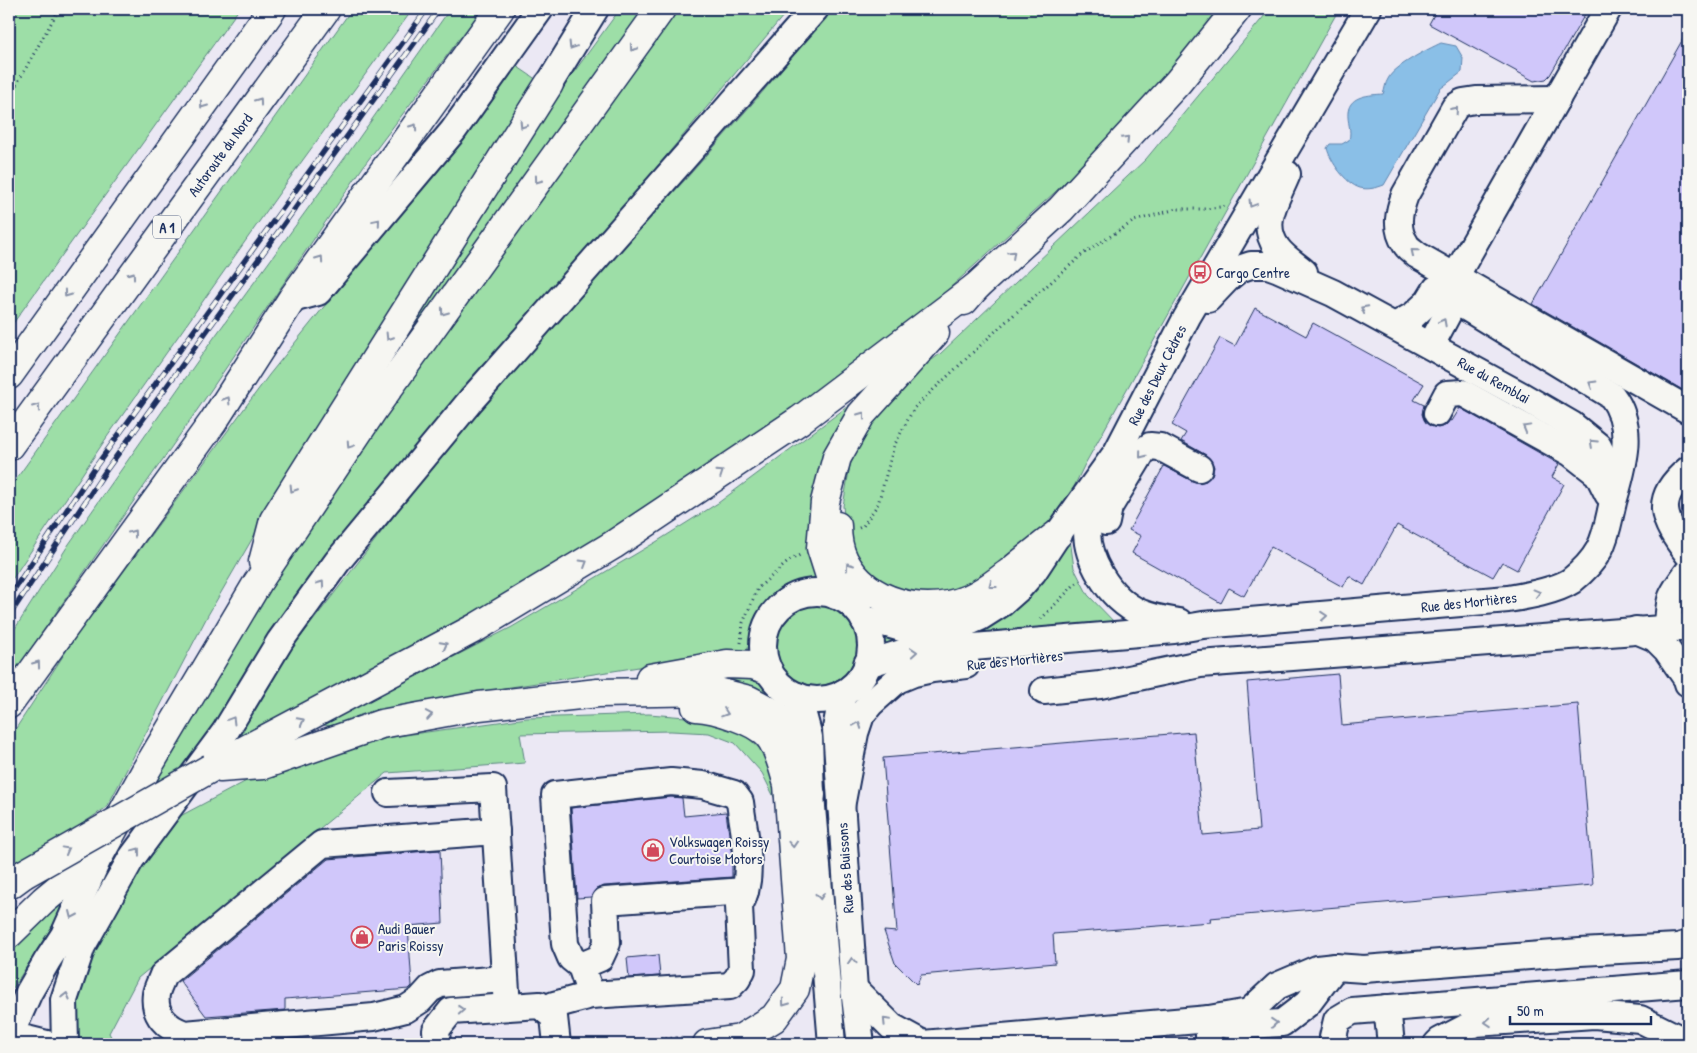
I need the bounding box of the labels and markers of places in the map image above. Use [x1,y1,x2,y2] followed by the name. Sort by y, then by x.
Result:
[1188,260,1212,284] bus stop icon: Cargo Centre
[1216,262,1290,283] place label: Cargo Centre
[669,831,769,869] place label: Volkswagen Roissy Courtoise Motors
[641,838,665,862] shop icon: Volkswagen Roissy Courtoise Motors
[378,918,444,956] place label: Audi Bauer Paris Roissy
[350,925,374,949] shop icon: Audi Bauer Paris Roissy

